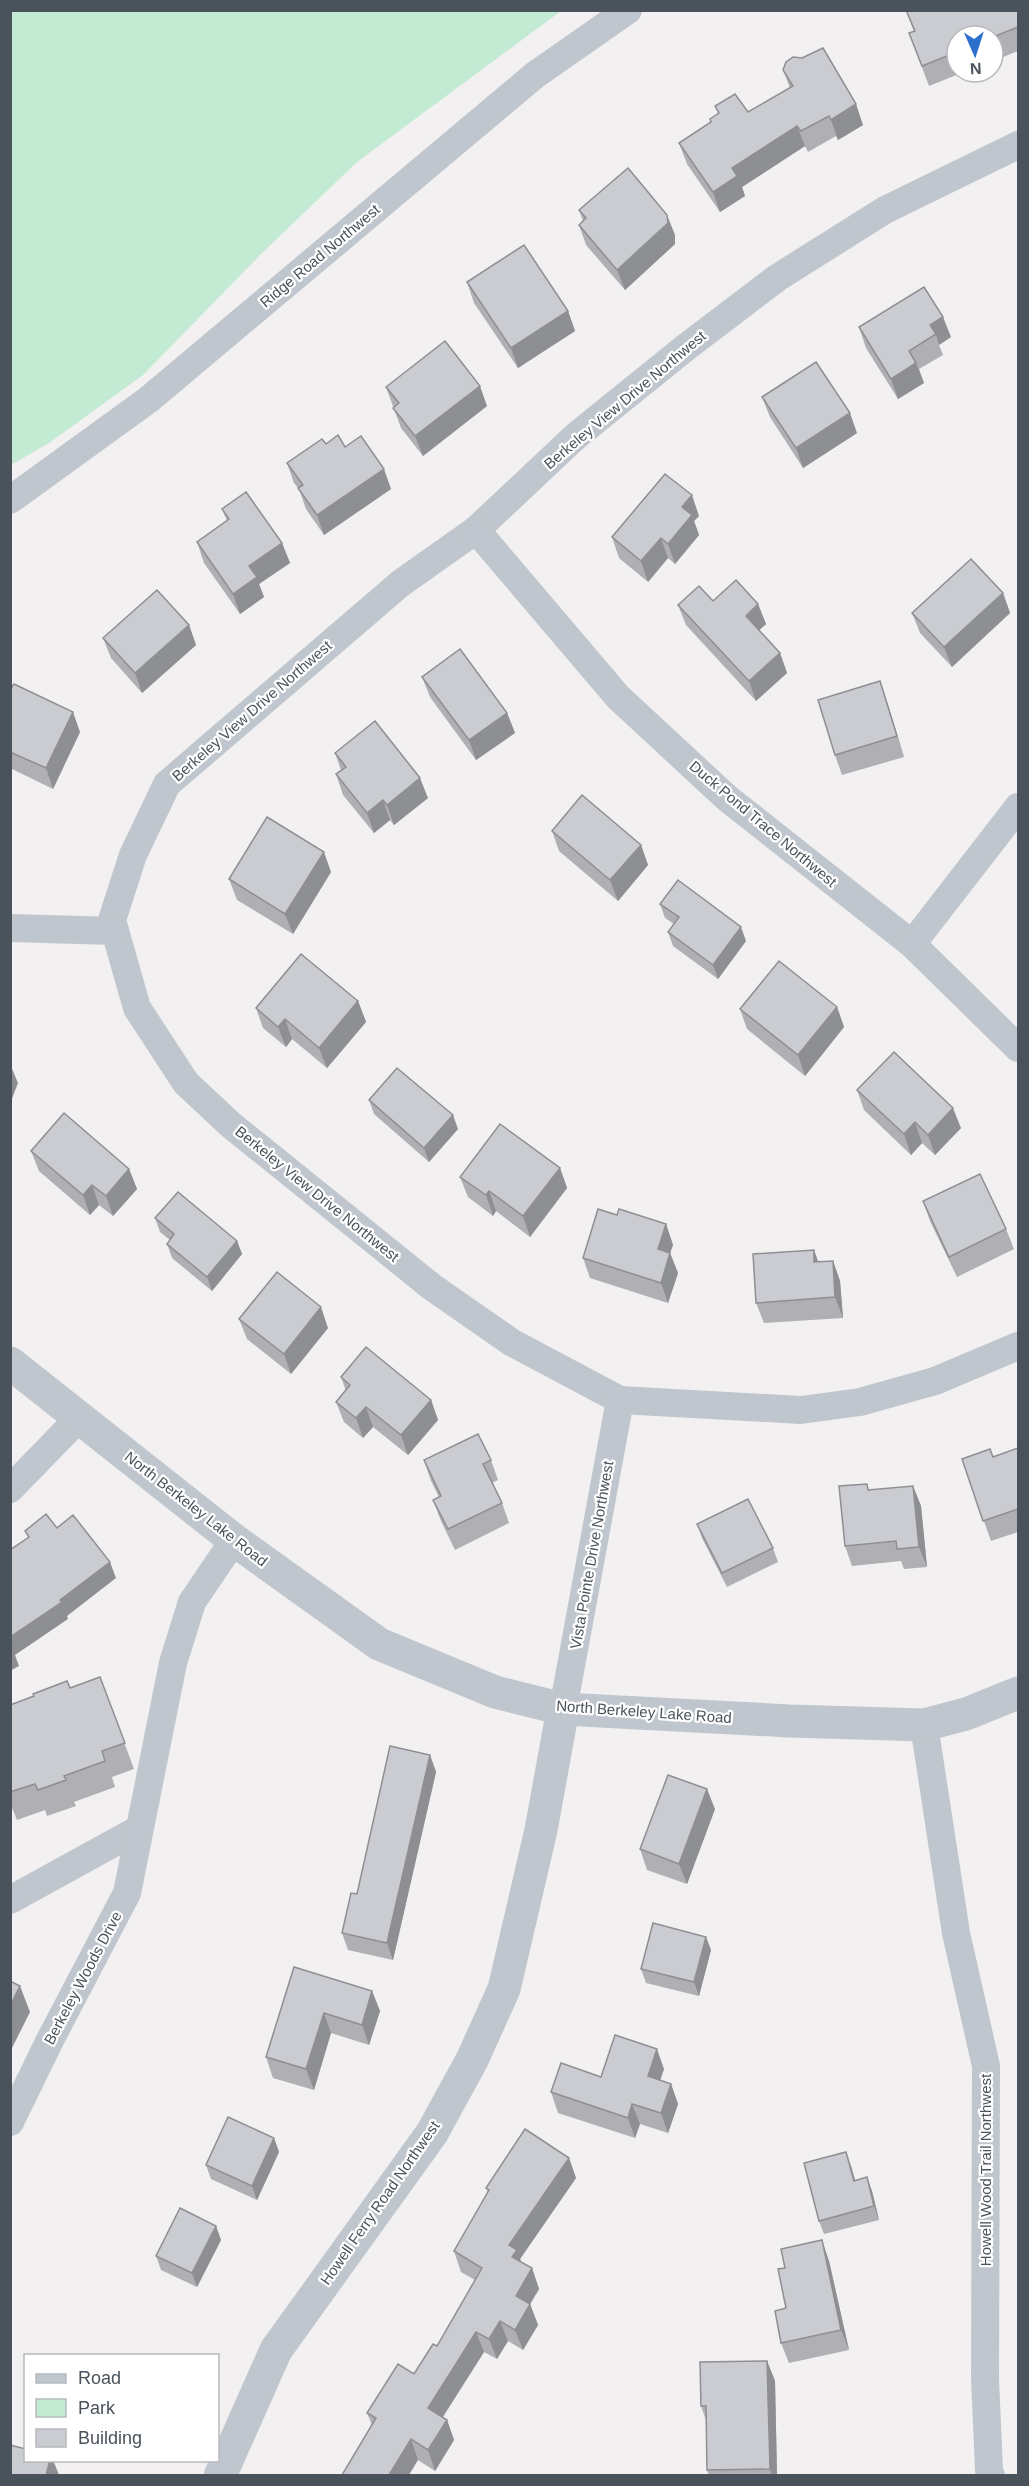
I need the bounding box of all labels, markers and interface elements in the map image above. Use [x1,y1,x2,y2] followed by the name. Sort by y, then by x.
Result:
[945,24,1005,84] north arrow
[970,60,982,77] text: N
[256,200,384,311] street label: Ridge Road Northwest
[540,326,710,472] street label: Berkeley View Drive Northwest
[168,636,335,784] street label: Berkeley View Drive Northwest
[686,757,841,891] street label: Duck Pond Trace Northwest
[232,1122,403,1265] street label: Berkeley View Drive Northwest
[122,1448,271,1569] street label: North Berkeley Lake Road
[567,1459,617,1650] street label: Vista Pointe Drive Northwest
[556,1697,732,1726] street label: North Berkeley Lake Road
[40,1908,125,2047] street label: Berkeley Woods Drive
[977,2073,994,2266] street label: Howell Wood Trail Northwest
[316,2117,443,2288] street label: Howell Ferry Road Northwest
[24,2354,219,2462] legend
[78,2368,121,2388] text: Road
[78,2398,116,2418] text: Park
[78,2428,142,2448] text: Building

